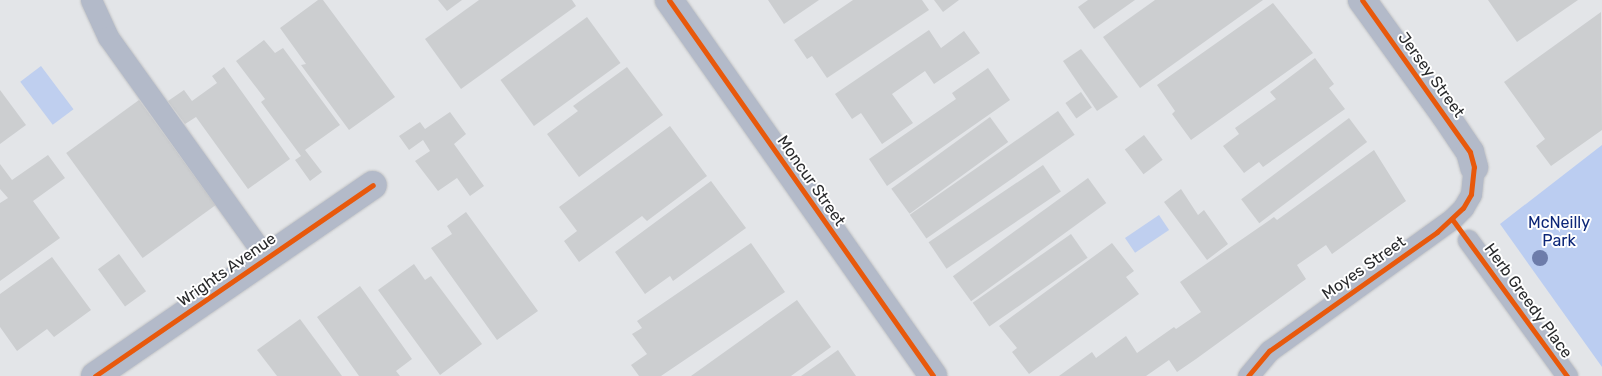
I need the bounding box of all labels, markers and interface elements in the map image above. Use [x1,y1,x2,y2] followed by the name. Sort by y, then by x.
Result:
[1394,29,1468,121] street label: Jersey Street
[773,132,849,230] street label: Moncur Street
[1528,213,1590,251] park label: McNeilly Park
[174,229,280,311] street label: Wrights Avenue
[1319,232,1409,304] street label: Moyes Street
[1480,240,1576,362] street label: Herb Greedy Place

